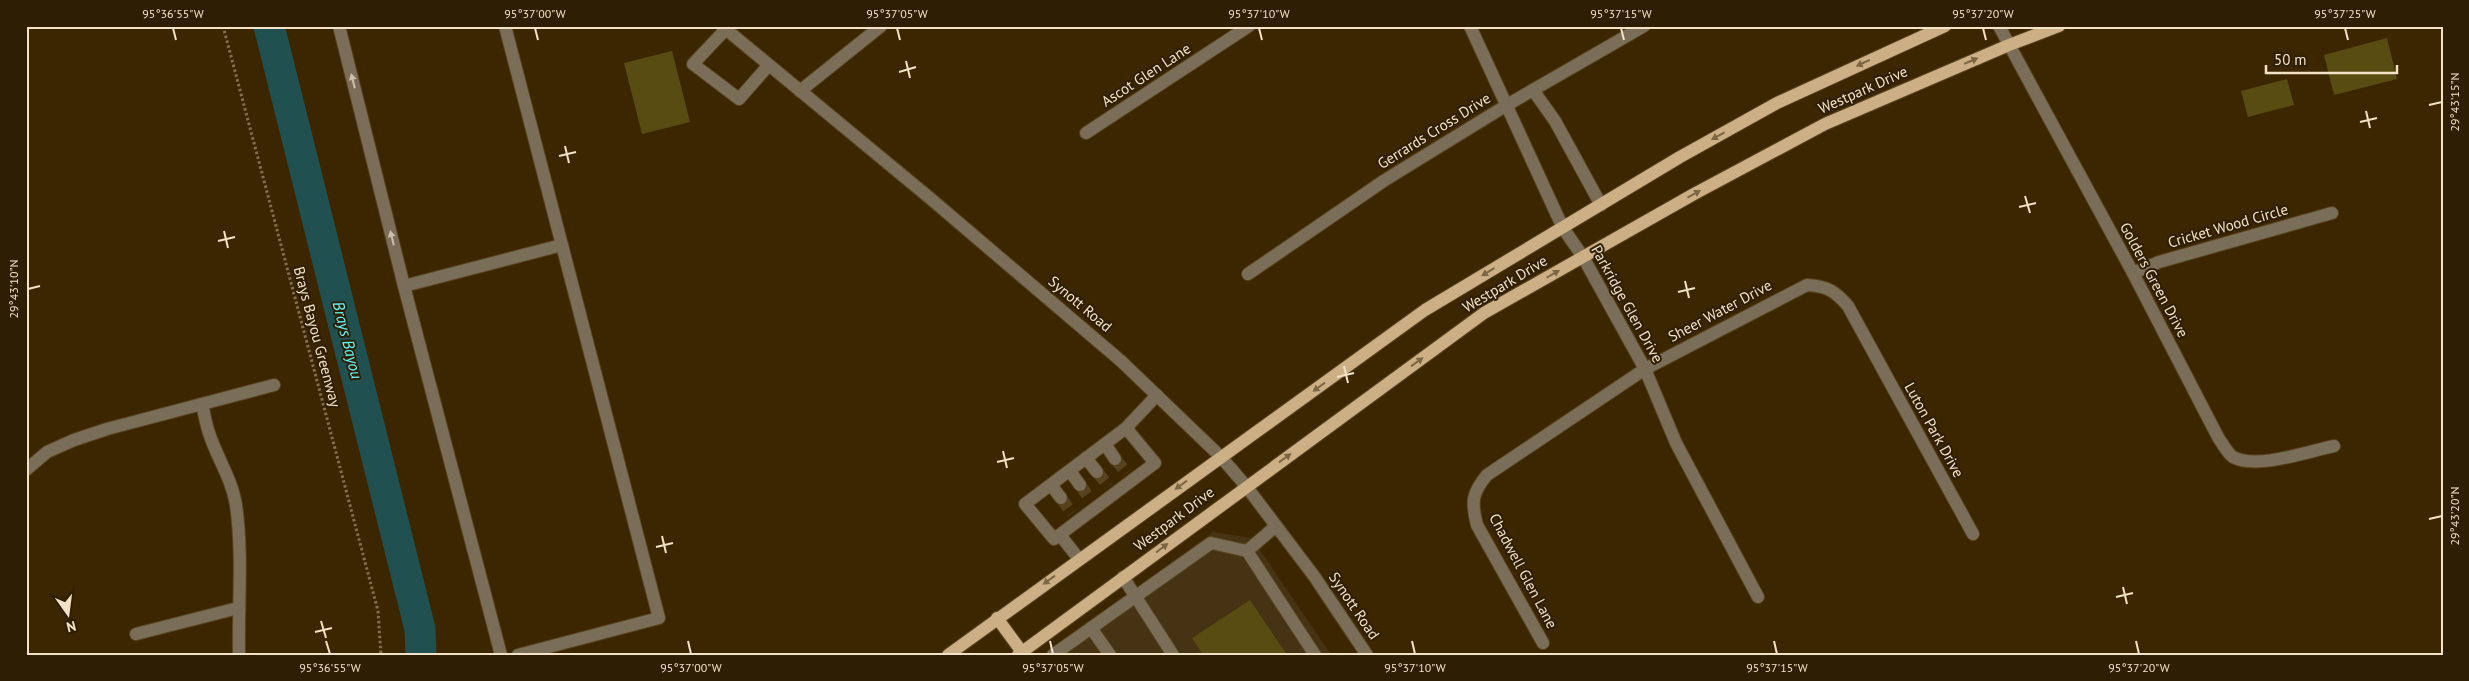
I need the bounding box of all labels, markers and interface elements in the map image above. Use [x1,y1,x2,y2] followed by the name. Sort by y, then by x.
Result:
[142,6,204,21] text: 95°36'55"W
[504,6,566,21] text: 95°37'00"W
[866,6,928,21] text: 95°37'05"W
[1228,6,1290,21] text: 95°37'10"W
[1590,6,1652,21] text: 95°37'15"W
[1952,6,2014,21] text: 95°37'20"W
[2314,6,2376,21] text: 95°37'25"W
[1097,39,1194,111] street label: Ascot Glen Lane
[2266,42,2398,74] scale bar
[2274,50,2307,69] text: 50 m
[1964,57,1978,65] one-way arrow
[1856,59,1871,67] one-way arrow
[1815,61,1910,118] street label: Westpark Drive
[2447,72,2462,132] text: 29°43'15"N
[349,73,357,88] one-way arrow
[1374,88,1494,173] street label: Gerrards Cross Drive
[1711,132,1726,140] one-way arrow
[1687,190,1702,198] one-way arrow
[2166,199,2290,252] street label: Cricket Wood Circle
[2116,219,2193,341] street label: Golders Green Drive
[388,231,396,246] one-way arrow
[1587,242,1668,366] street label: Parkridge Glen Drive
[1459,251,1551,316] street label: Westpark Drive
[6,259,21,319] text: 29°43'10"N
[290,264,345,409] street label: Brays Bayou Greenway
[1482,268,1495,277] one-way arrow
[1546,270,1560,278] one-way arrow
[1045,272,1116,336] street label: Synott Road
[1665,275,1775,346] street label: Sheer Water Drive
[329,299,367,381] water label: Brays Bayou
[1410,357,1424,367] one-way arrow
[1901,379,1968,480] street label: Luton Park Drive
[1313,381,1326,392] one-way arrow
[1279,453,1292,463] one-way arrow
[1175,480,1188,491] one-way arrow
[1130,482,1218,555] street label: Westpark Drive
[2447,486,2462,546] text: 29°43'20"N
[1485,510,1562,632] street label: Chadwell Glen Lane
[1155,543,1169,553] one-way arrow
[1325,568,1384,643] street label: Synott Road
[1042,575,1056,585] one-way arrow
[42,588,92,638] north arrow
[65,617,78,636] text: N
[299,660,361,675] text: 95°36'55"W
[660,660,722,675] text: 95°37'00"W
[1022,660,1084,675] text: 95°37'05"W
[1384,660,1446,675] text: 95°37'10"W
[1746,660,1808,675] text: 95°37'15"W
[2108,660,2170,675] text: 95°37'20"W

